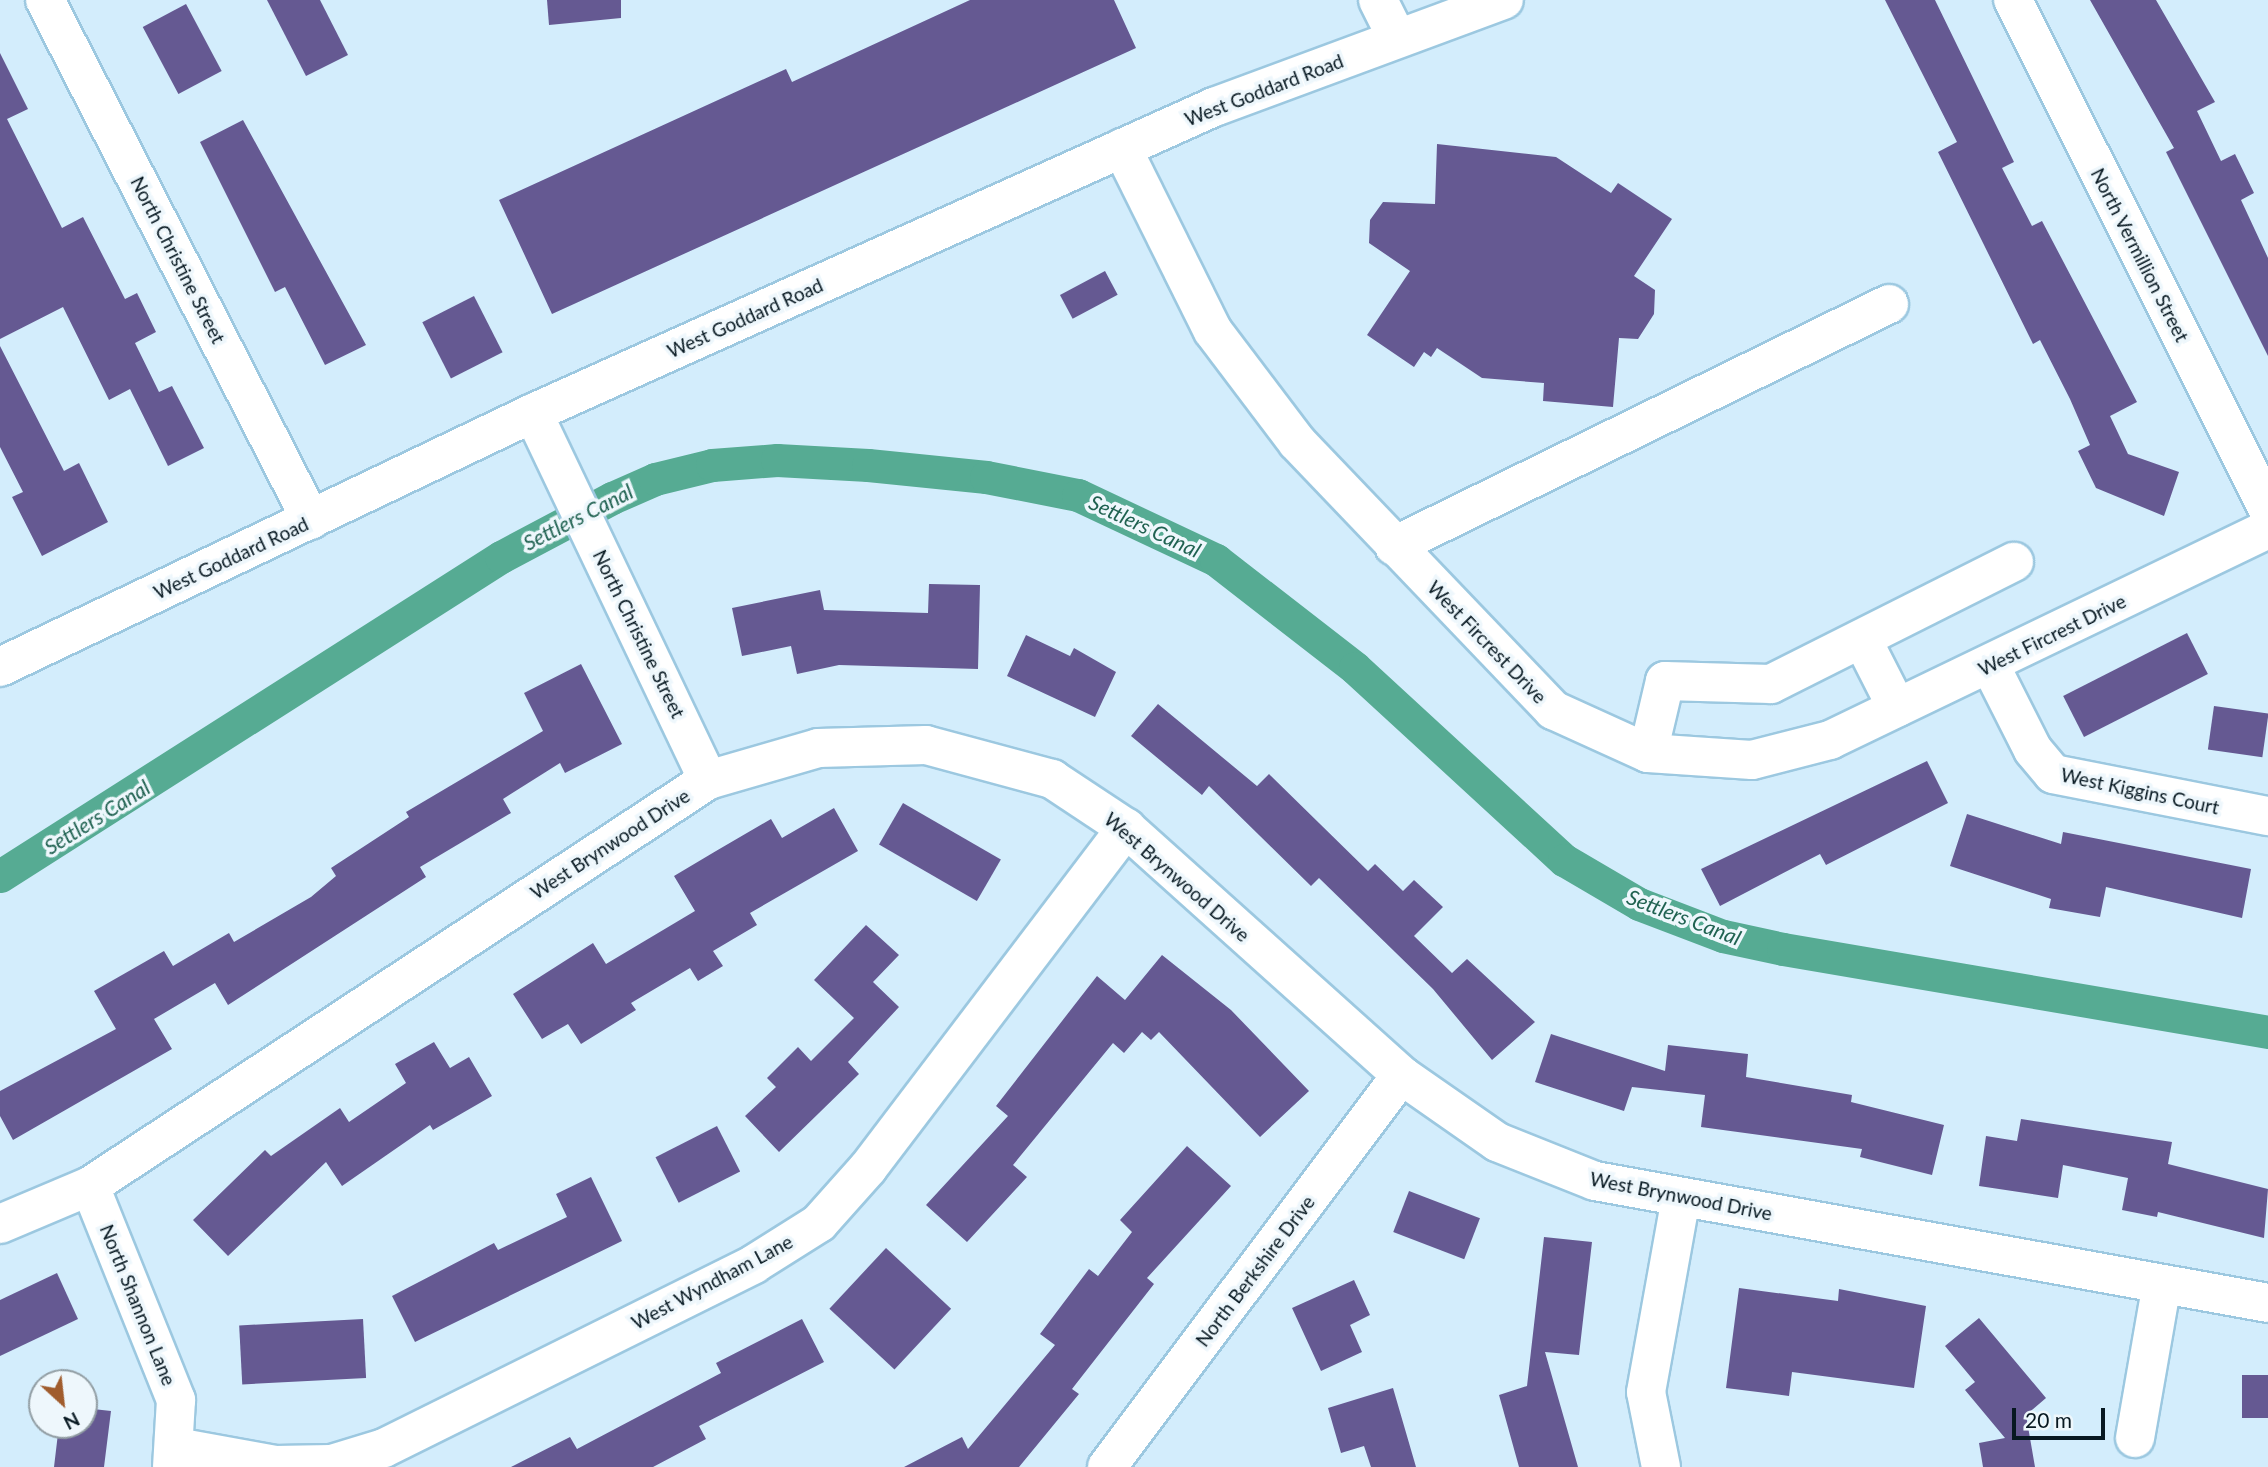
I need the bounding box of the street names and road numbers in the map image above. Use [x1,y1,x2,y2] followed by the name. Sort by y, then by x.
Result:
[1181,49,1347,131] street label: West Goddard Road
[2086,164,2194,346] street label: North Vermillion Street
[126,173,230,347] street label: North Christine Street
[664,273,826,363] street label: West Goddard Road
[150,512,312,604] street label: West Goddard Road
[588,546,690,722] street label: North Christine Street
[1423,576,1551,708] street label: West Fircrest Drive
[1975,589,2129,681] street label: West Fircrest Drive
[2059,763,2221,819] street label: West Kiggins Court
[526,784,694,904] street label: West Brynwood Drive
[1100,808,1254,946] street label: West Brynwood Drive
[1588,1167,1774,1225] street label: West Brynwood Drive
[1191,1191,1319,1351] street label: North Berkshire Drive
[95,1221,181,1389] street label: North Shannon Lane
[627,1230,797,1334] street label: West Wyndham Lane

